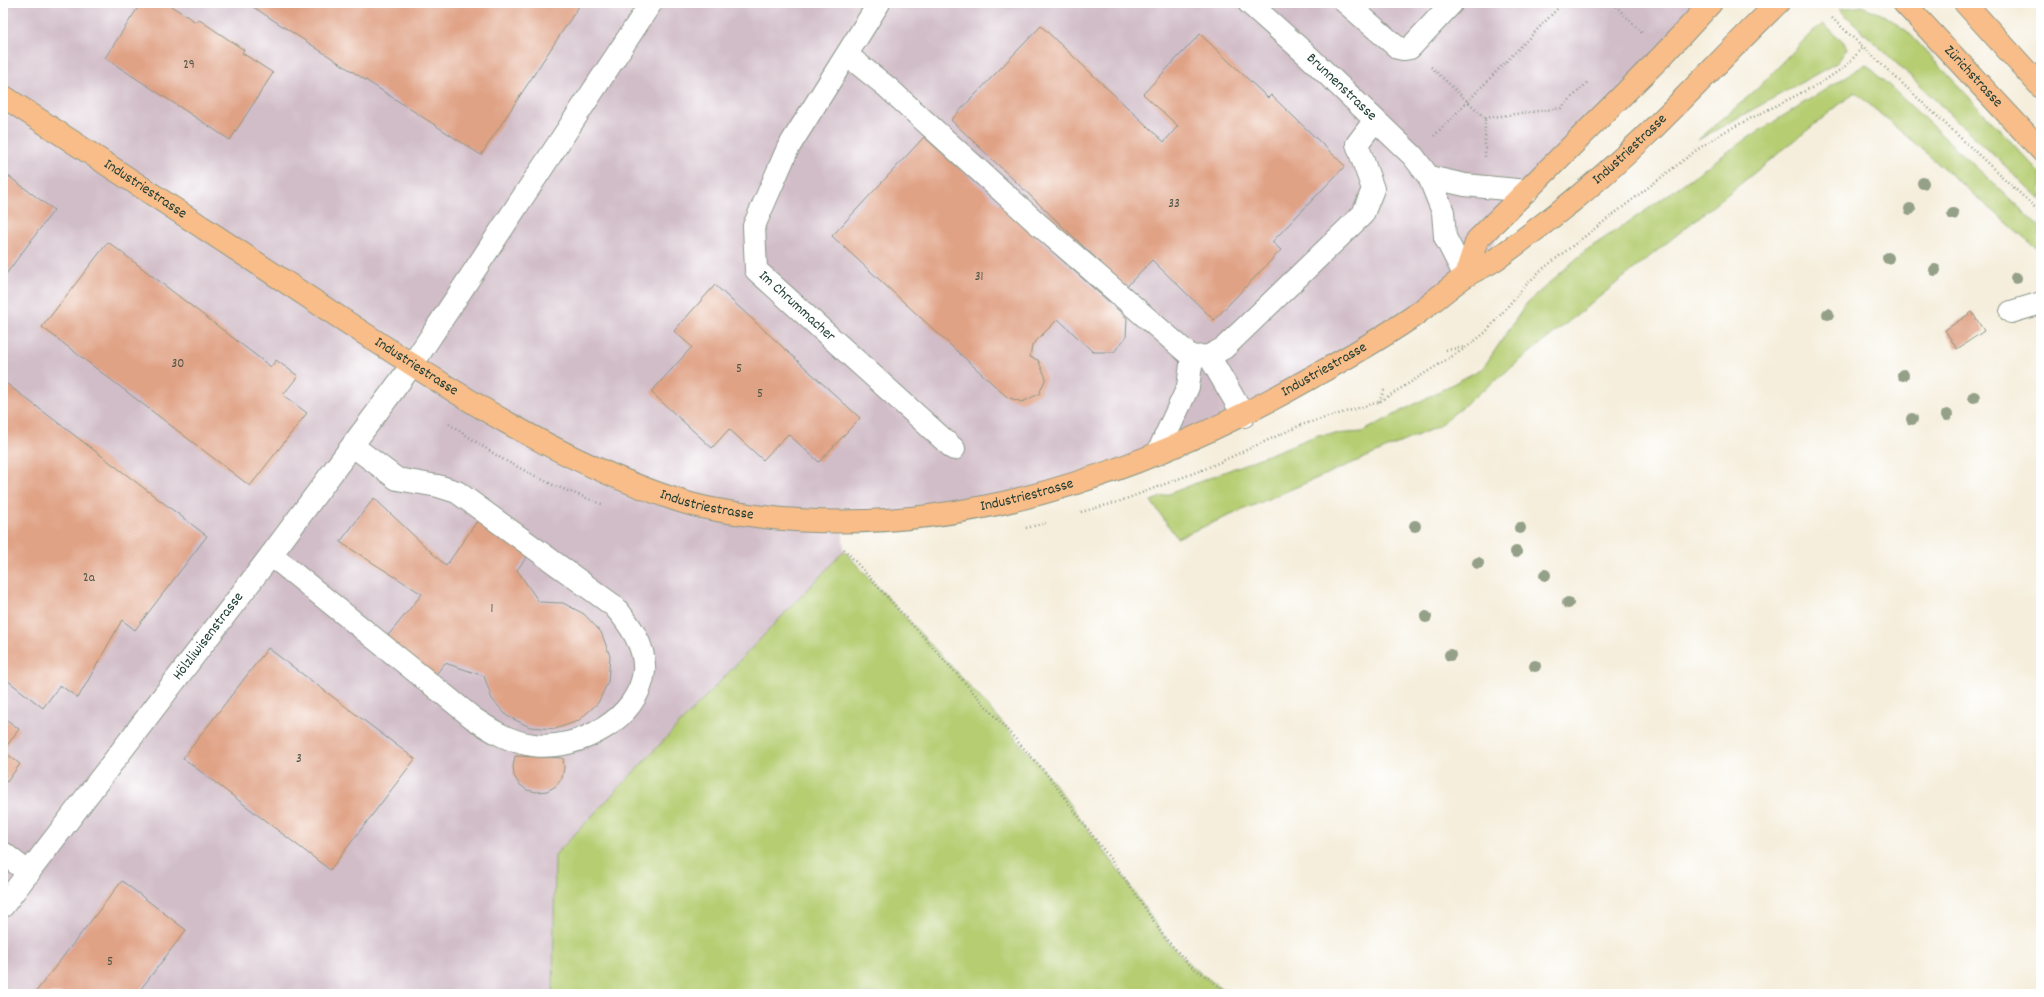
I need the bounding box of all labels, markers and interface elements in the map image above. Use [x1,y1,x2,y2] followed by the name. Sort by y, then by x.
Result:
[1938,41,2008,113] street label: Zürichstrasse
[1301,48,1382,127] street label: Brunnenstrasse
[183,56,195,75] house number: 29
[1588,109,1673,191] street label: Industriestrasse
[99,154,191,225] street label: Industriestrasse
[1168,195,1180,214] house number: 33
[753,266,840,348] street label: Im Chrummacher
[975,268,983,287] house number: 31
[370,332,463,402] street label: Industriestrasse
[1277,337,1372,403] street label: Industriestrasse
[172,355,184,374] house number: 30
[736,360,742,379] house number: 5
[757,385,763,404] house number: 5
[978,473,1077,518] street label: Industriestrasse
[657,484,755,527] street label: Industriestrasse
[83,569,96,588] house number: 2a
[168,587,250,685] street label: Hölzliwisenstrasse
[491,600,493,619] house number: 1
[296,750,302,769] house number: 3
[107,953,113,972] house number: 5

